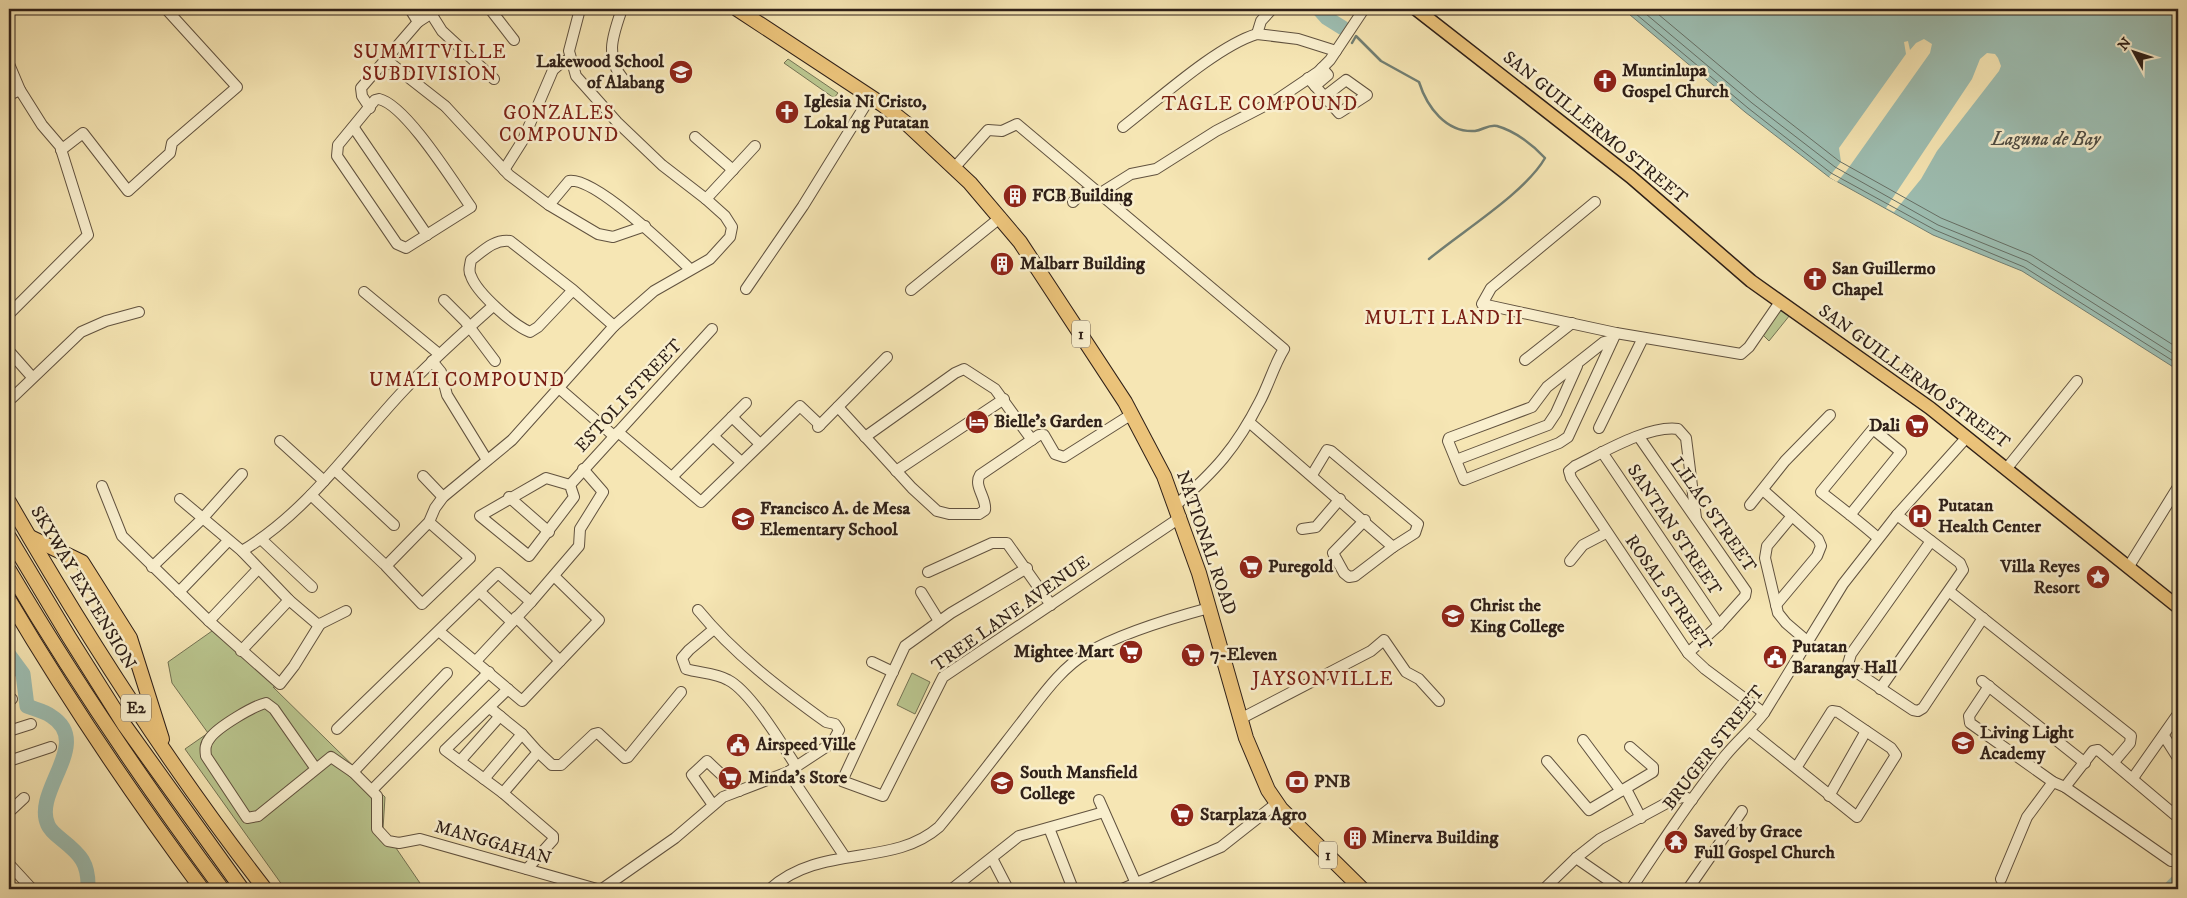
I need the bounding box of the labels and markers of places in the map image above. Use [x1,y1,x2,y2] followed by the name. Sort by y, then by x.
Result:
[536,51,665,94] place label: Lakewood School of Alabang
[668,59,694,85] school or university icon: Lakewood School of Alabang
[1622,60,1729,103] place label: Muntinlupa Gospel Church
[1592,68,1618,94] church icon: Muntinlupa Gospel Church
[804,91,929,134] place label: Iglesia Ni Cristo, Lokal ng Putatan
[774,99,800,125] church icon: Iglesia Ni Cristo, Lokal ng Putatan
[1002,183,1028,209] building icon: FCB Building
[1032,185,1133,207] place label: FCB Building
[989,251,1015,277] building icon: Malbarr Building
[1020,253,1146,275] place label: Malbarr Building
[1832,258,1936,301] place label: San Guillermo Chapel
[1802,266,1828,292] church icon: San Guillermo Chapel
[964,409,990,435] hotel icon: Bielle's Garden
[994,411,1103,433] place label: Bielle's Garden
[1904,413,1930,439] supermarket icon: Dali
[1869,415,1900,437] place label: Dali
[1938,495,2041,538] place label: Putatan Health Center
[760,498,911,541] place label: Francisco A. de Mesa Elementary School
[1907,503,1933,529] hospital icon: Putatan Health Center
[730,506,756,532] school or university icon: Francisco A. de Mesa Elementary School
[1238,554,1264,580] supermarket icon: Puregold
[1268,556,1334,578] place label: Puregold
[1999,556,2080,599] place label: Villa Reyes Resort
[2085,564,2111,590] place icon: Villa Reyes Resort
[1470,595,1565,638] place label: Christ the King College
[1440,603,1466,629] school or university icon: Christ the King College
[1792,636,1898,679] place label: Putatan Barangay Hall
[1118,639,1144,665] supermarket icon: Mightee Mart
[1014,641,1114,663] place label: Mightee Mart
[1180,642,1206,668] supermarket icon: 7-Eleven
[1210,644,1278,666] place label: 7-Eleven
[1762,644,1788,670] public building icon: Putatan Barangay Hall
[1979,722,2074,765] place label: Living Light Academy
[1950,730,1976,756] school or university icon: Living Light Academy
[725,732,751,758] public building icon: Airspeed Ville
[755,734,856,756] place label: Airspeed Ville
[1020,762,1138,805] place label: South Mansfield College
[717,765,743,791] supermarket icon: Minda's Store
[748,767,848,789] place label: Minda's Store
[1284,769,1310,795] bank icon: PNB
[989,770,1015,796] school or university icon: South Mansfield College
[1314,771,1351,793] place label: PNB
[1169,802,1195,828] supermarket icon: Starplaza Agro
[1200,804,1307,826] place label: Starplaza Agro
[1694,821,1835,864] place label: Saved by Grace Full Gospel Church
[1342,825,1368,851] building icon: Minerva Building
[1372,827,1499,849] place label: Minerva Building
[1663,829,1689,855] temple icon: Saved by Grace Full Gospel Church

